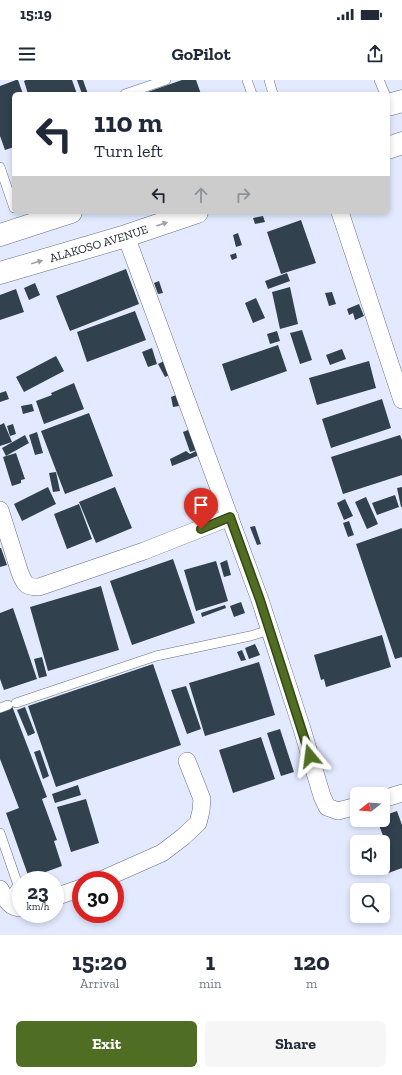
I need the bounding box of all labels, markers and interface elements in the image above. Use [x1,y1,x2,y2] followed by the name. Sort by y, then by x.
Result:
[20,5,52,23] text: 15:19
[16,43,38,65] icon: menu
[171,43,231,65] text: GoPilot
[364,43,386,65] icon: share
[94,106,163,139] text: 110 m
[28,108,80,160] icon: left
[94,140,163,162] text: Turn left
[148,184,170,206] icon: left
[190,184,212,206] icon: ahead
[232,184,254,206] icon: right
[156,221,168,227] one-way arrow
[48,222,150,265] street label: ALAKOSO AVENUE
[32,259,44,265] one-way arrow
[184,488,218,529] pin
[190,494,212,516] icon: arrive
[289,735,331,777] position arrow
[350,787,390,827] north arrow
[350,787,390,923] map controls
[350,835,390,875] button: sound
[72,871,124,923] speed limit sign: 30
[27,880,49,904] text: 23
[350,883,390,923] button: search
[27,901,49,913] text: km/h
[72,947,127,976] text: 15:20
[205,947,215,976] text: 1
[293,947,330,976] text: 120
[80,976,119,991] text: Arrival
[199,976,221,991] text: min
[306,976,317,991] text: m
[16,1021,197,1067] button: Exit
[205,1021,386,1067] button: Share

